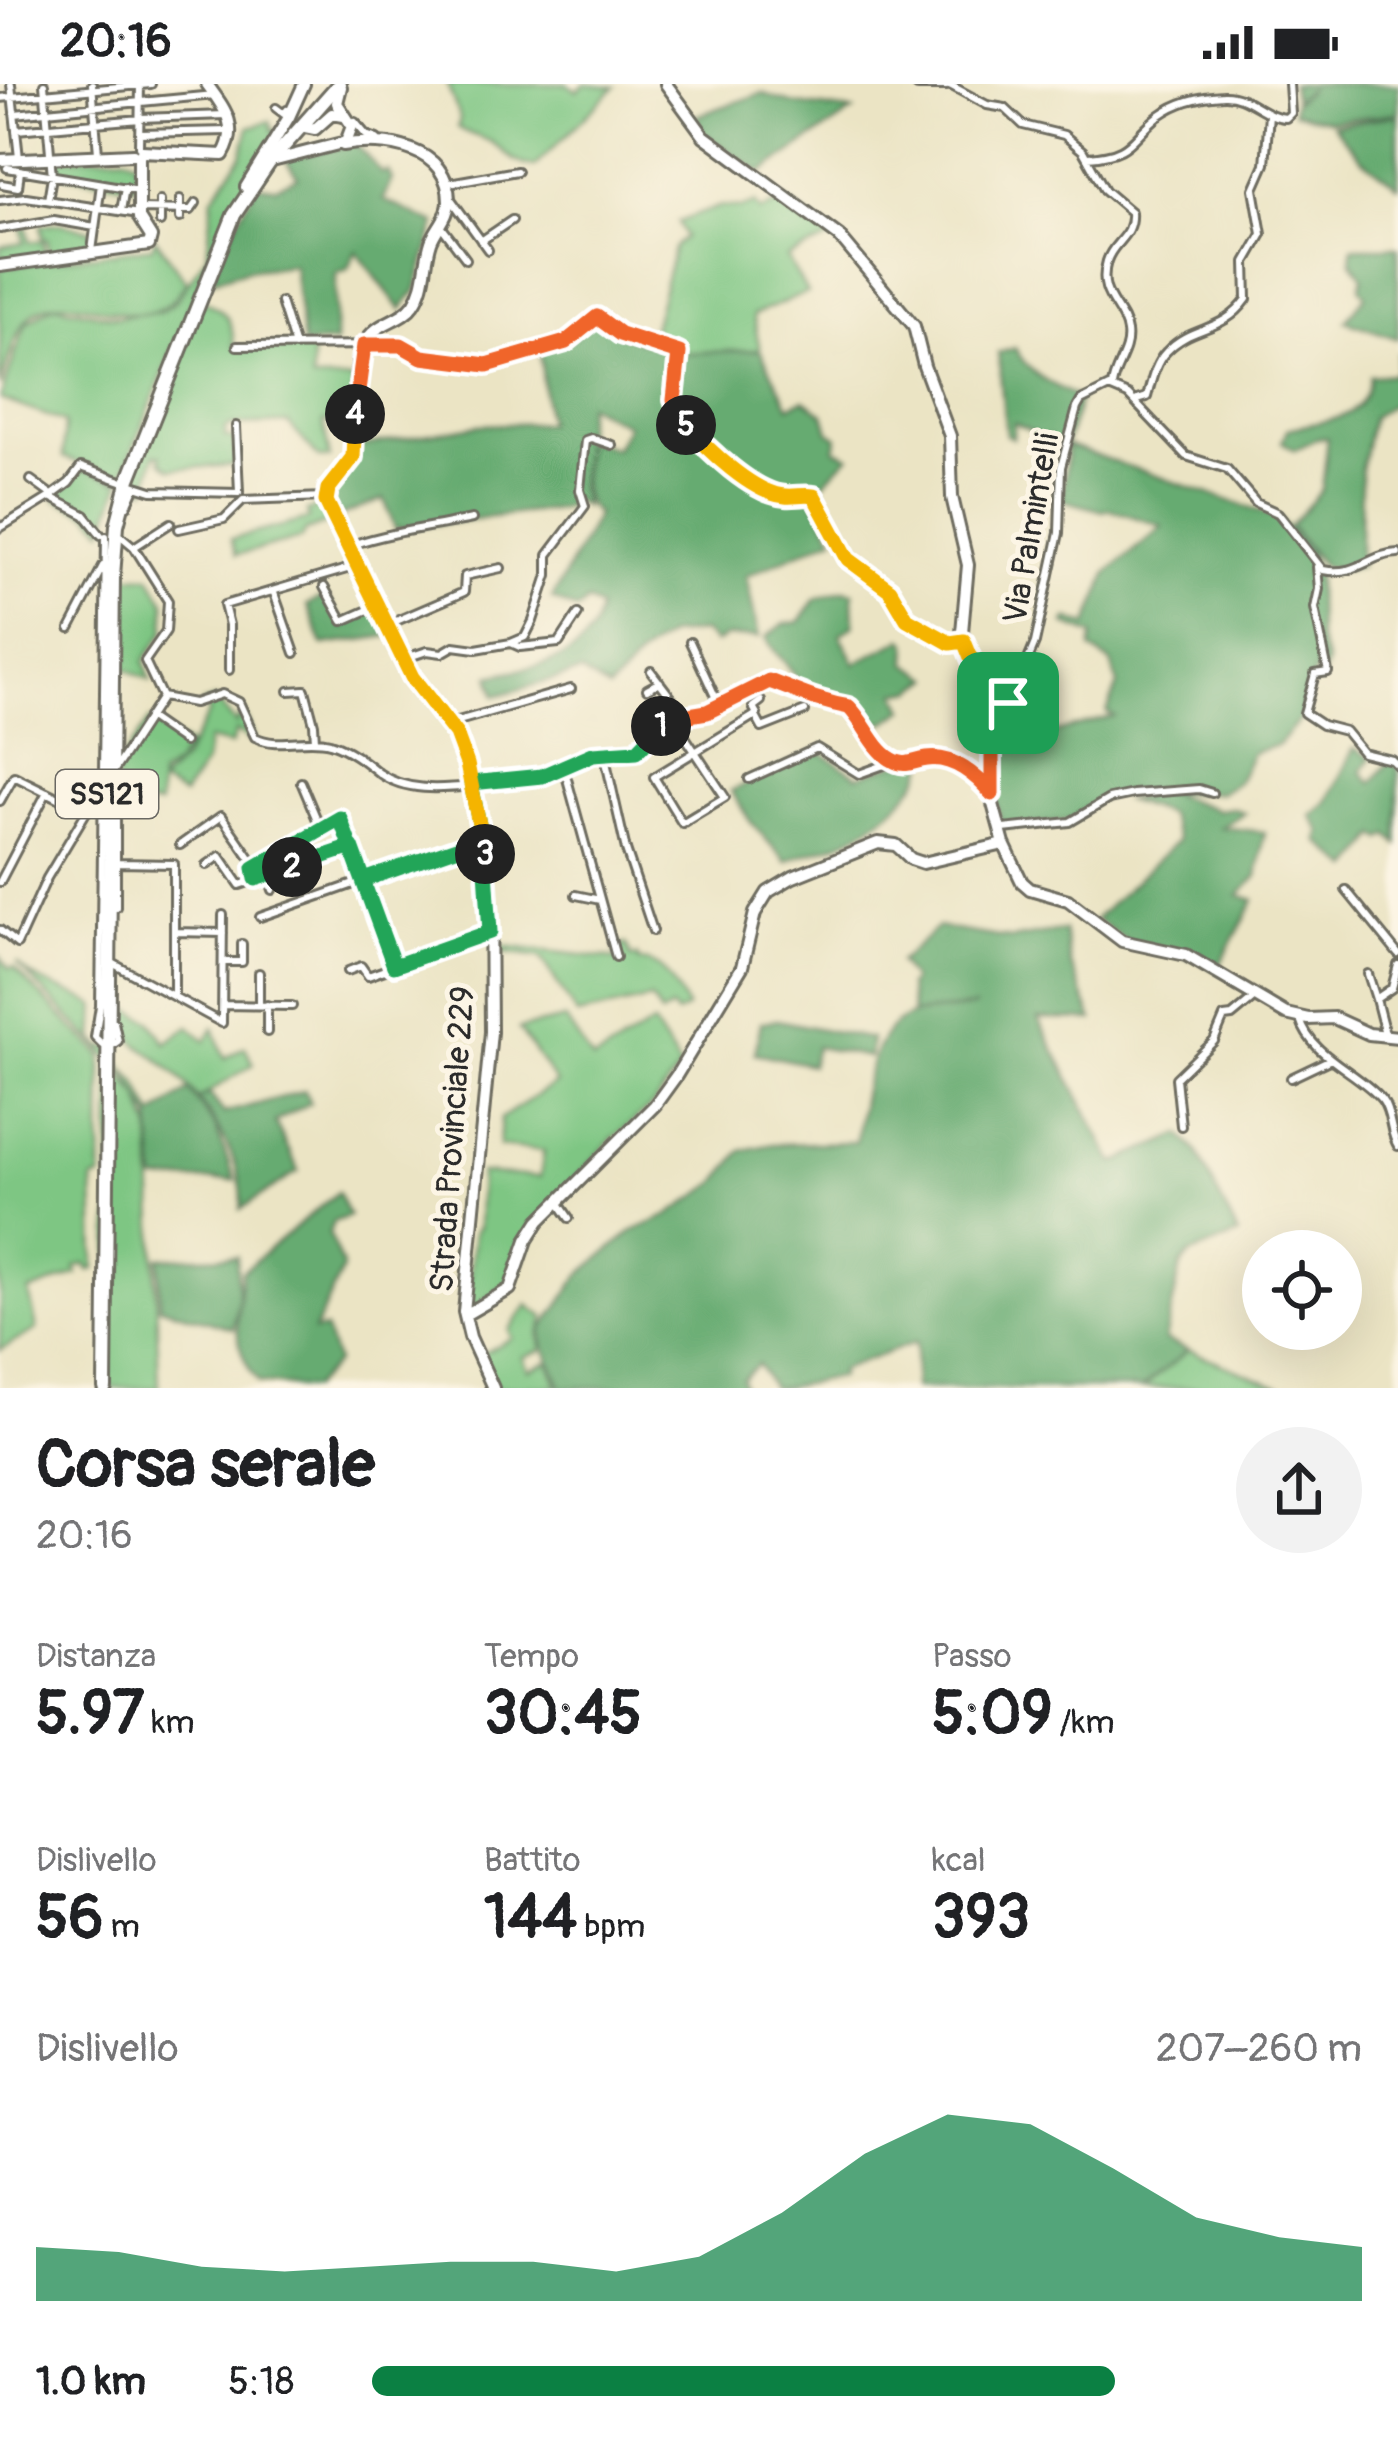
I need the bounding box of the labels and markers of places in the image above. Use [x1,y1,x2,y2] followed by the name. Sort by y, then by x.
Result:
[325,384,385,444] pin: 4
[656,395,716,455] pin: 5
[957,652,1059,754] pin
[631,696,691,756] pin: 1
[455,824,515,884] pin: 3
[262,837,322,897] pin: 2

